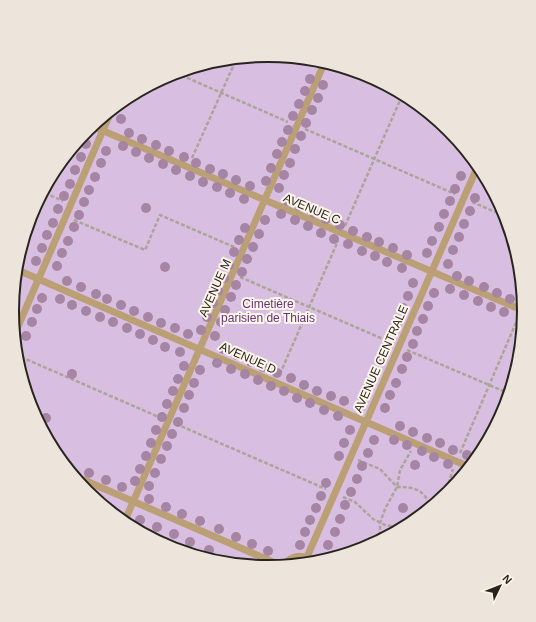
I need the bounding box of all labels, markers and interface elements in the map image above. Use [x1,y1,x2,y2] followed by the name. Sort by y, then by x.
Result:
[281,191,343,227] street label: AVENUE C
[196,257,234,319] street label: AVENUE M
[221,297,315,325] park label: Cimetière parisien de Thiais
[351,303,411,415] street label: AVENUE CENTRALE
[218,339,279,377] street label: AVENUE D
[480,566,520,606] north arrow
[500,572,514,586] text: N

